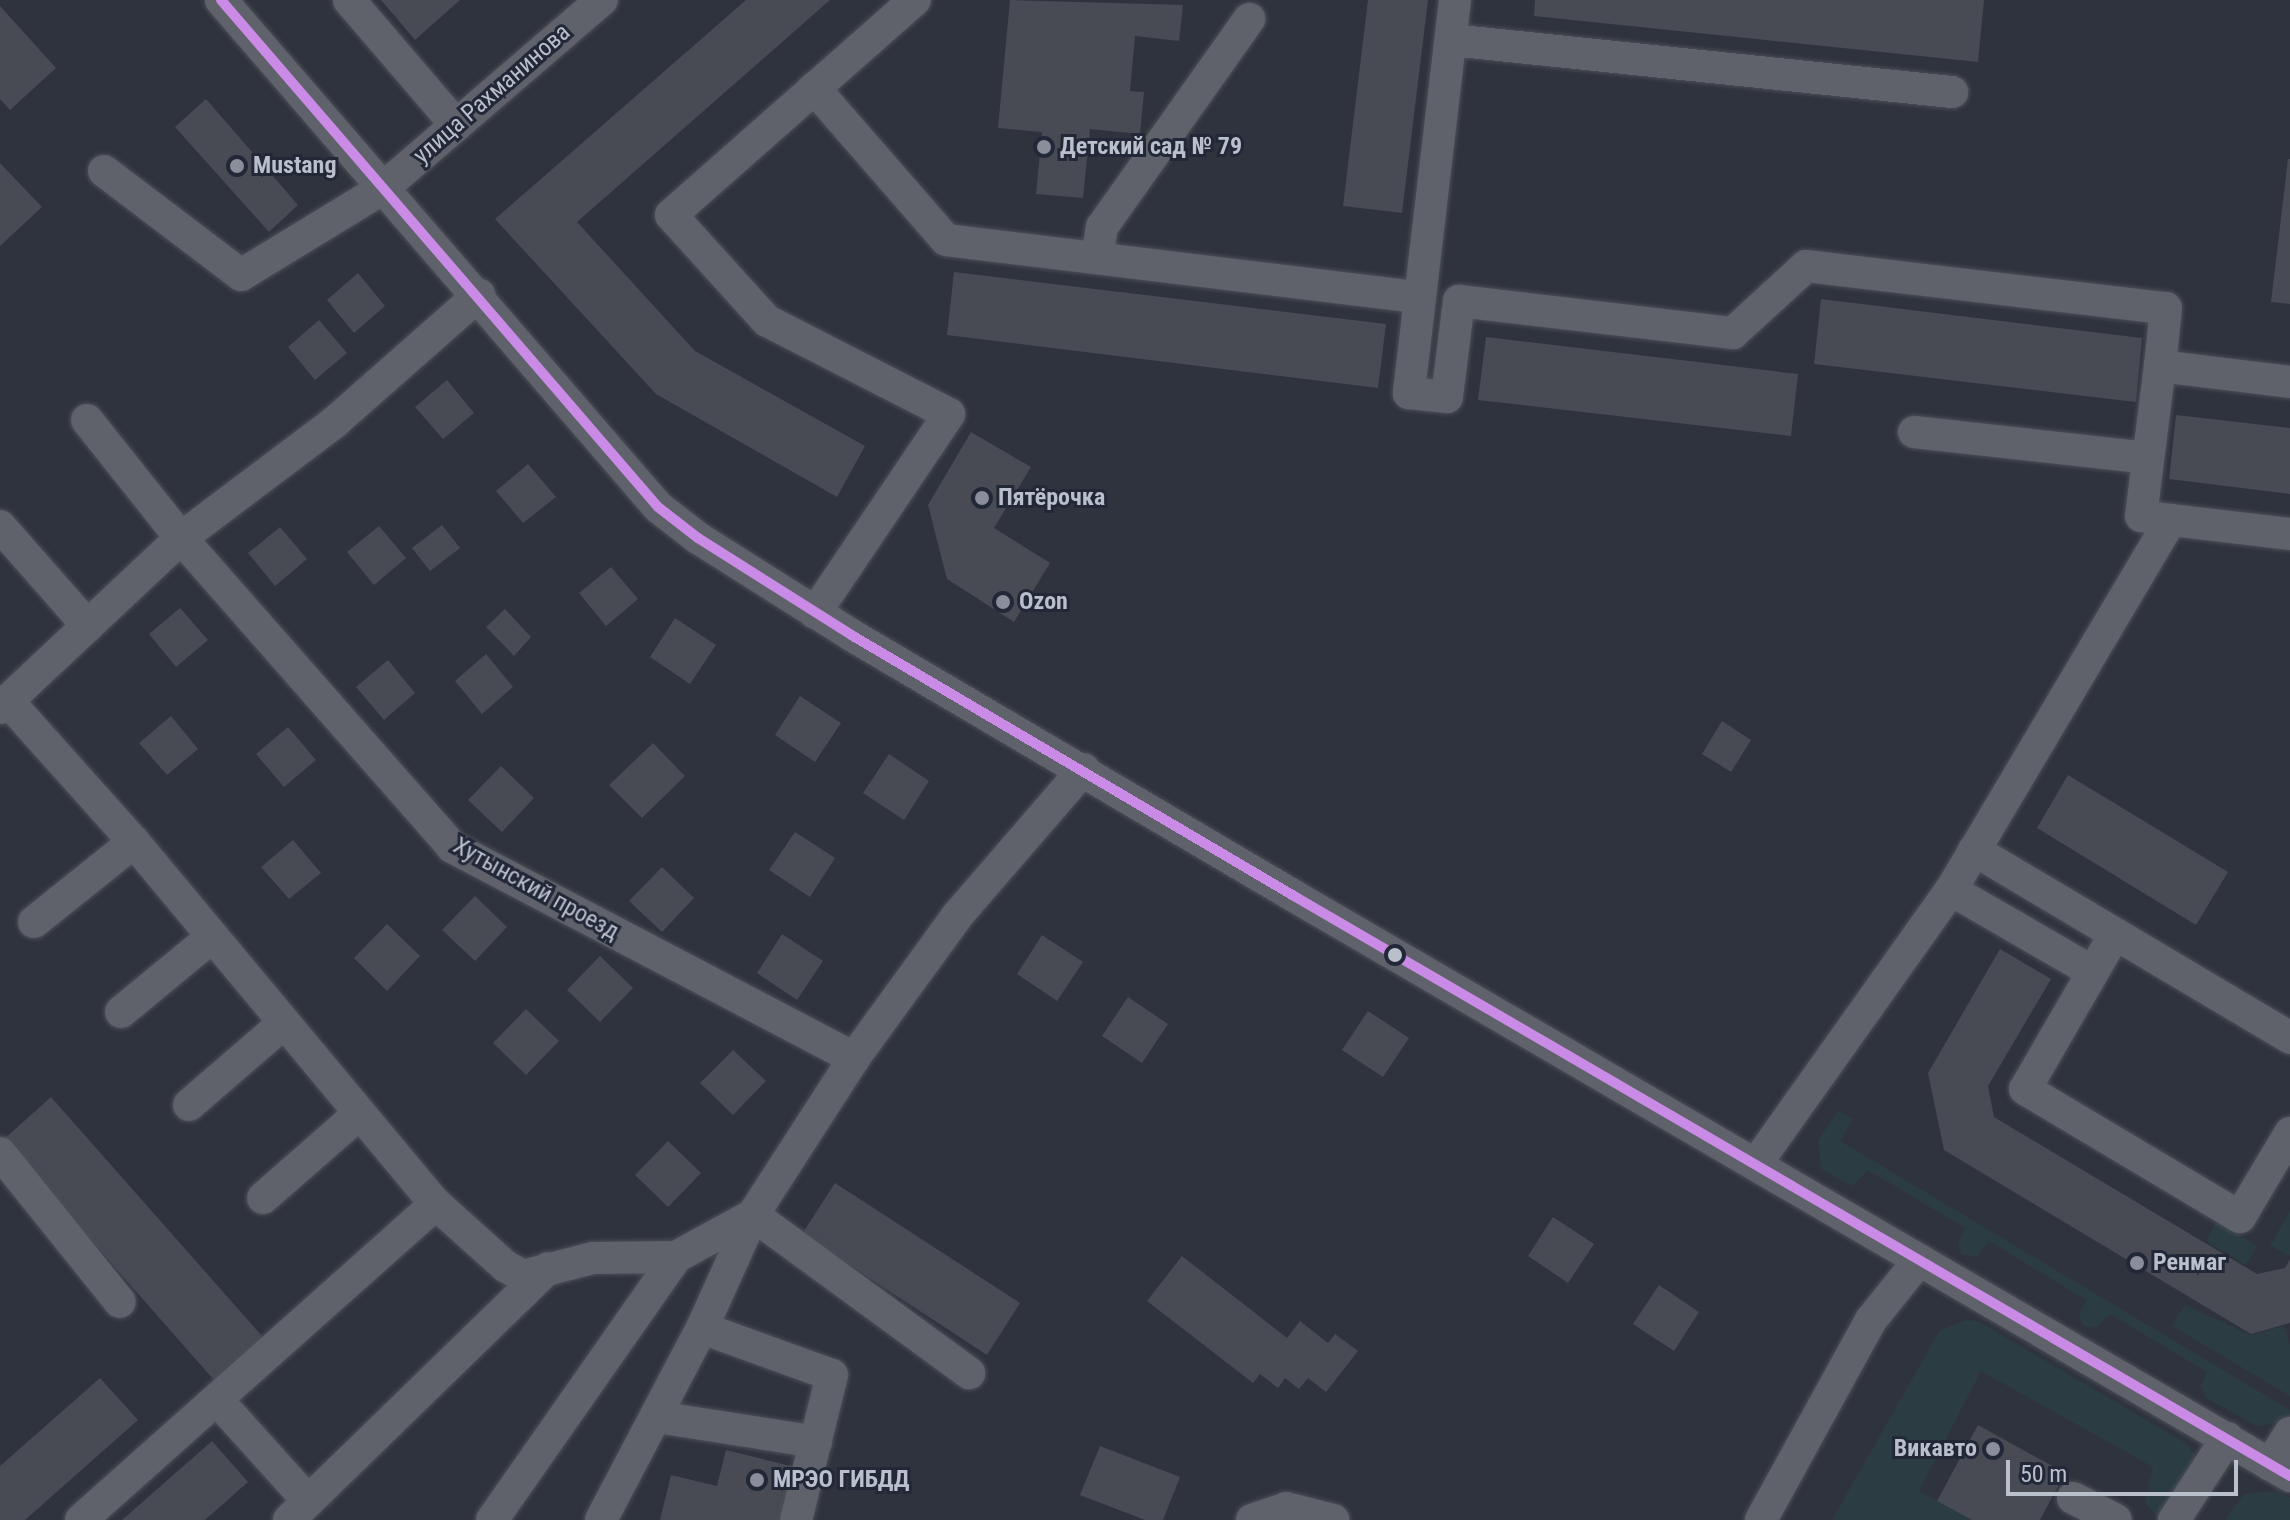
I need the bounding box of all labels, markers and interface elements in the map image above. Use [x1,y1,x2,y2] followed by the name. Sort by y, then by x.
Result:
[408,18,576,170] street label: улица Рахманинова
[1060,133,1242,161] place label: Детский сад № 79
[1035,138,1053,156] marker: Детский сад № 79
[253,152,336,180] place label: Mustang
[228,157,246,175] marker: Mustang
[998,484,1105,512] place label: Пятёрочка
[973,489,991,507] marker: Пятёрочка
[1019,588,1068,616] place label: Ozon
[994,593,1012,611] marker: Ozon
[448,832,624,946] street label: Хутынский проезд
[1387,947,1403,963] unlabelled marker
[2153,1249,2226,1277] place label: Ренмаг
[2128,1254,2146,1272] marker: Ренмаг
[1894,1435,1977,1463] place label: Викавто
[1984,1440,2002,1458] marker: Викавто
[2010,1444,2242,1494] scale bar
[2020,1460,2067,1488] text: 50 m
[773,1466,910,1494] place label: МРЭО ГИБДД
[748,1471,766,1489] marker: МРЭО ГИБДД

